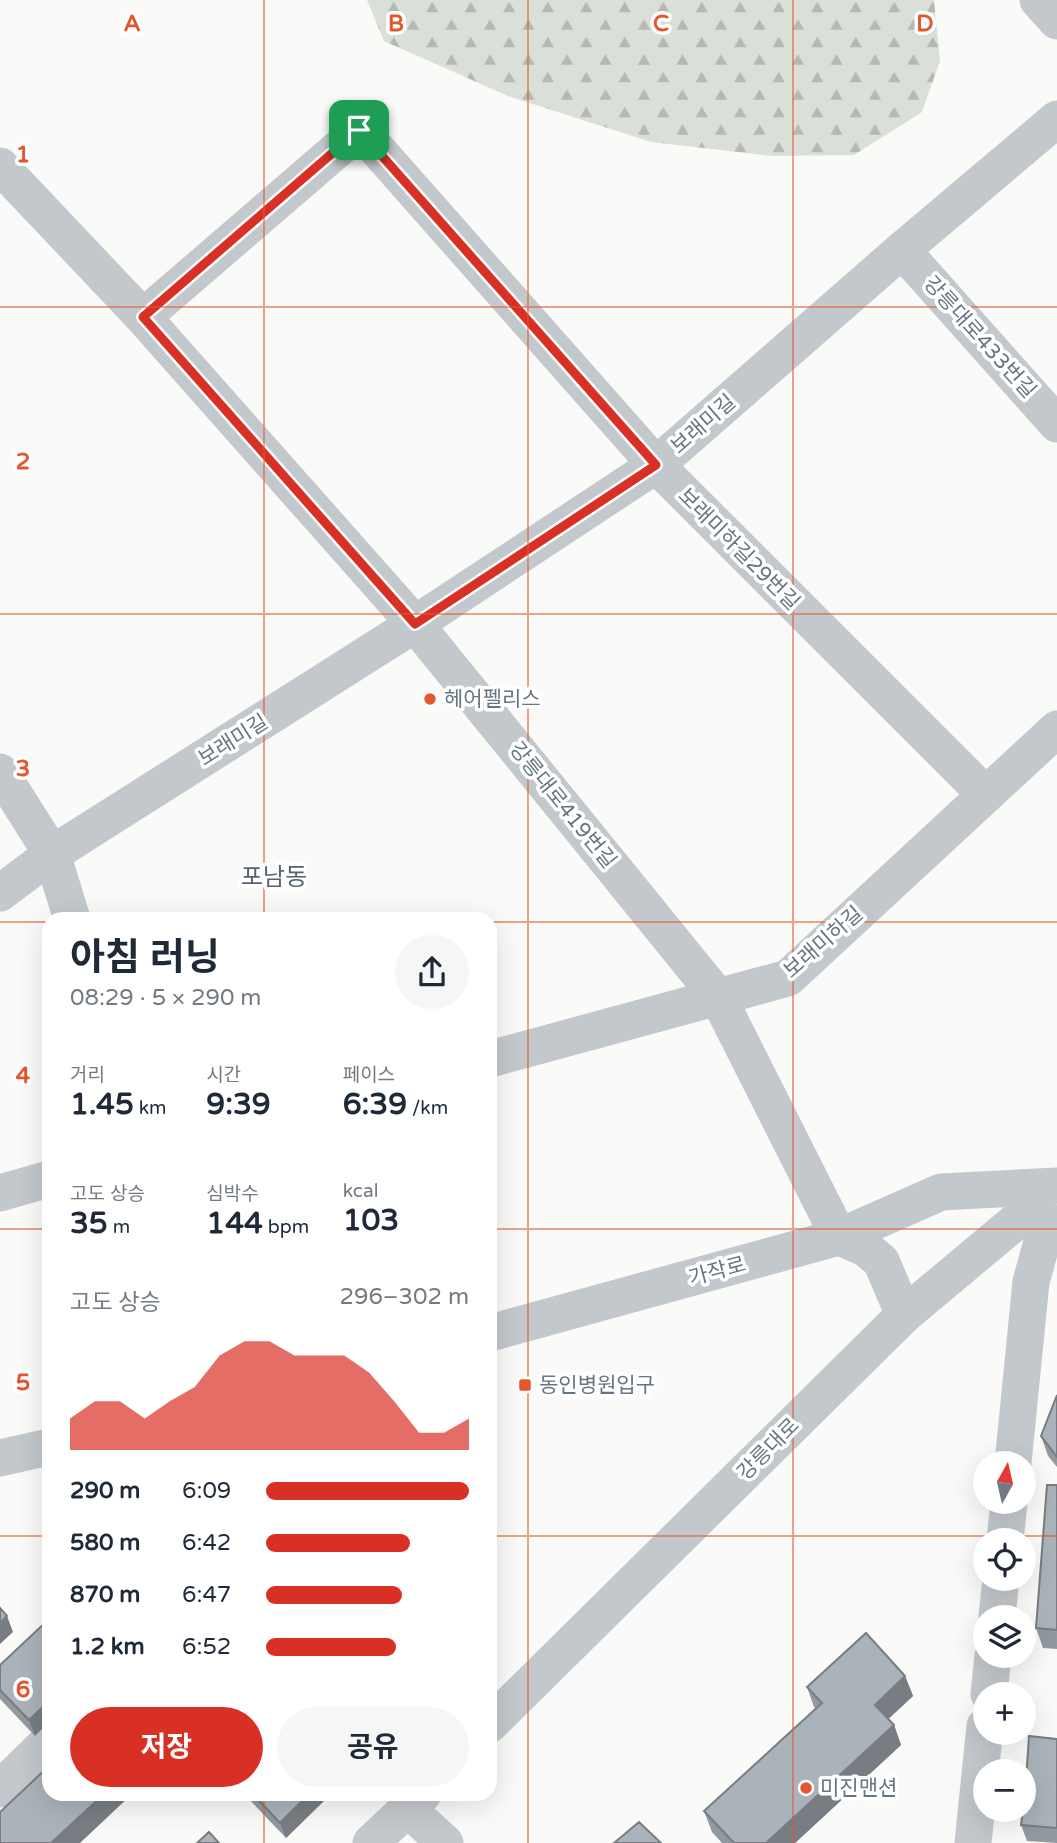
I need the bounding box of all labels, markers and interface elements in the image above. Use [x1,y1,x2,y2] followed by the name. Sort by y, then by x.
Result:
[123,10,141,38] text: A
[388,10,404,38] text: B
[653,10,669,38] text: C
[916,10,934,38] text: D
[329,100,389,160] pin
[340,111,378,149] icon: arrive
[16,141,30,169] text: 1
[918,271,1041,403] street label: 강릉대로433번길
[666,390,741,459] street label: 보래미길
[16,448,30,476] text: 2
[673,483,805,615] street label: 보래미하길29번길
[444,687,541,712] place label: 헤어펠리스
[422,691,438,707] marker: 헤어펠리스
[194,709,273,772] street label: 보래미길
[504,737,621,874] street label: 강릉대로419번길
[16,755,30,783] text: 3
[241,863,307,892] district label: 포남동
[779,901,868,984] street label: 보래미하길
[70,935,220,981] text: 아침 러닝
[395,935,469,1009] button: share
[70,984,261,1012] text: 08:29 · 5 × 290 m
[16,1062,31,1090] text: 4
[70,1064,105,1086] text: 거리
[206,1064,241,1086] text: 시간
[343,1064,395,1086] text: 페이스
[70,1086,134,1123] text: 1.45
[206,1086,271,1123] text: 9:39
[343,1086,407,1123] text: 6:39
[134,1097,166,1119] text: km
[407,1097,448,1119] text: /km
[343,1180,378,1202] text: kcal
[70,1183,145,1205] text: 고도 상승
[206,1183,259,1205] text: 심박수
[343,1202,399,1239] text: 103
[70,1205,108,1242] text: 35
[206,1205,263,1242] text: 144
[108,1216,130,1238] text: m
[263,1216,309,1238] text: bpm
[686,1252,748,1291] street label: 가작로
[340,1283,469,1311] text: 296–302 m
[70,1289,161,1317] text: 고도 상승
[16,1369,30,1397] text: 5
[539,1373,655,1398] place label: 동인병원입구
[517,1377,533,1393] marker: 동인병원입구
[732,1413,805,1486] street label: 강릉대로
[973,1451,1036,1514] north arrow
[973,1451,1036,1822] map controls
[70,1477,140,1505] text: 290 m
[182,1477,231,1505] text: 6:09
[973,1528,1036,1591] button: locate
[70,1529,140,1557] text: 580 m
[182,1529,231,1557] text: 6:42
[70,1581,140,1609] text: 870 m
[182,1581,231,1609] text: 6:47
[973,1605,1036,1668] button: layers
[70,1633,145,1661] text: 1.2 km
[182,1633,231,1661] text: 6:52
[16,1676,30,1704] text: 6
[973,1682,1036,1745] button: +
[70,1707,263,1787] button: 저장
[277,1707,469,1787] button: 공유
[973,1759,1036,1822] button: −
[820,1776,897,1801] place label: 미진맨션
[798,1780,814,1796] marker: 미진맨션

